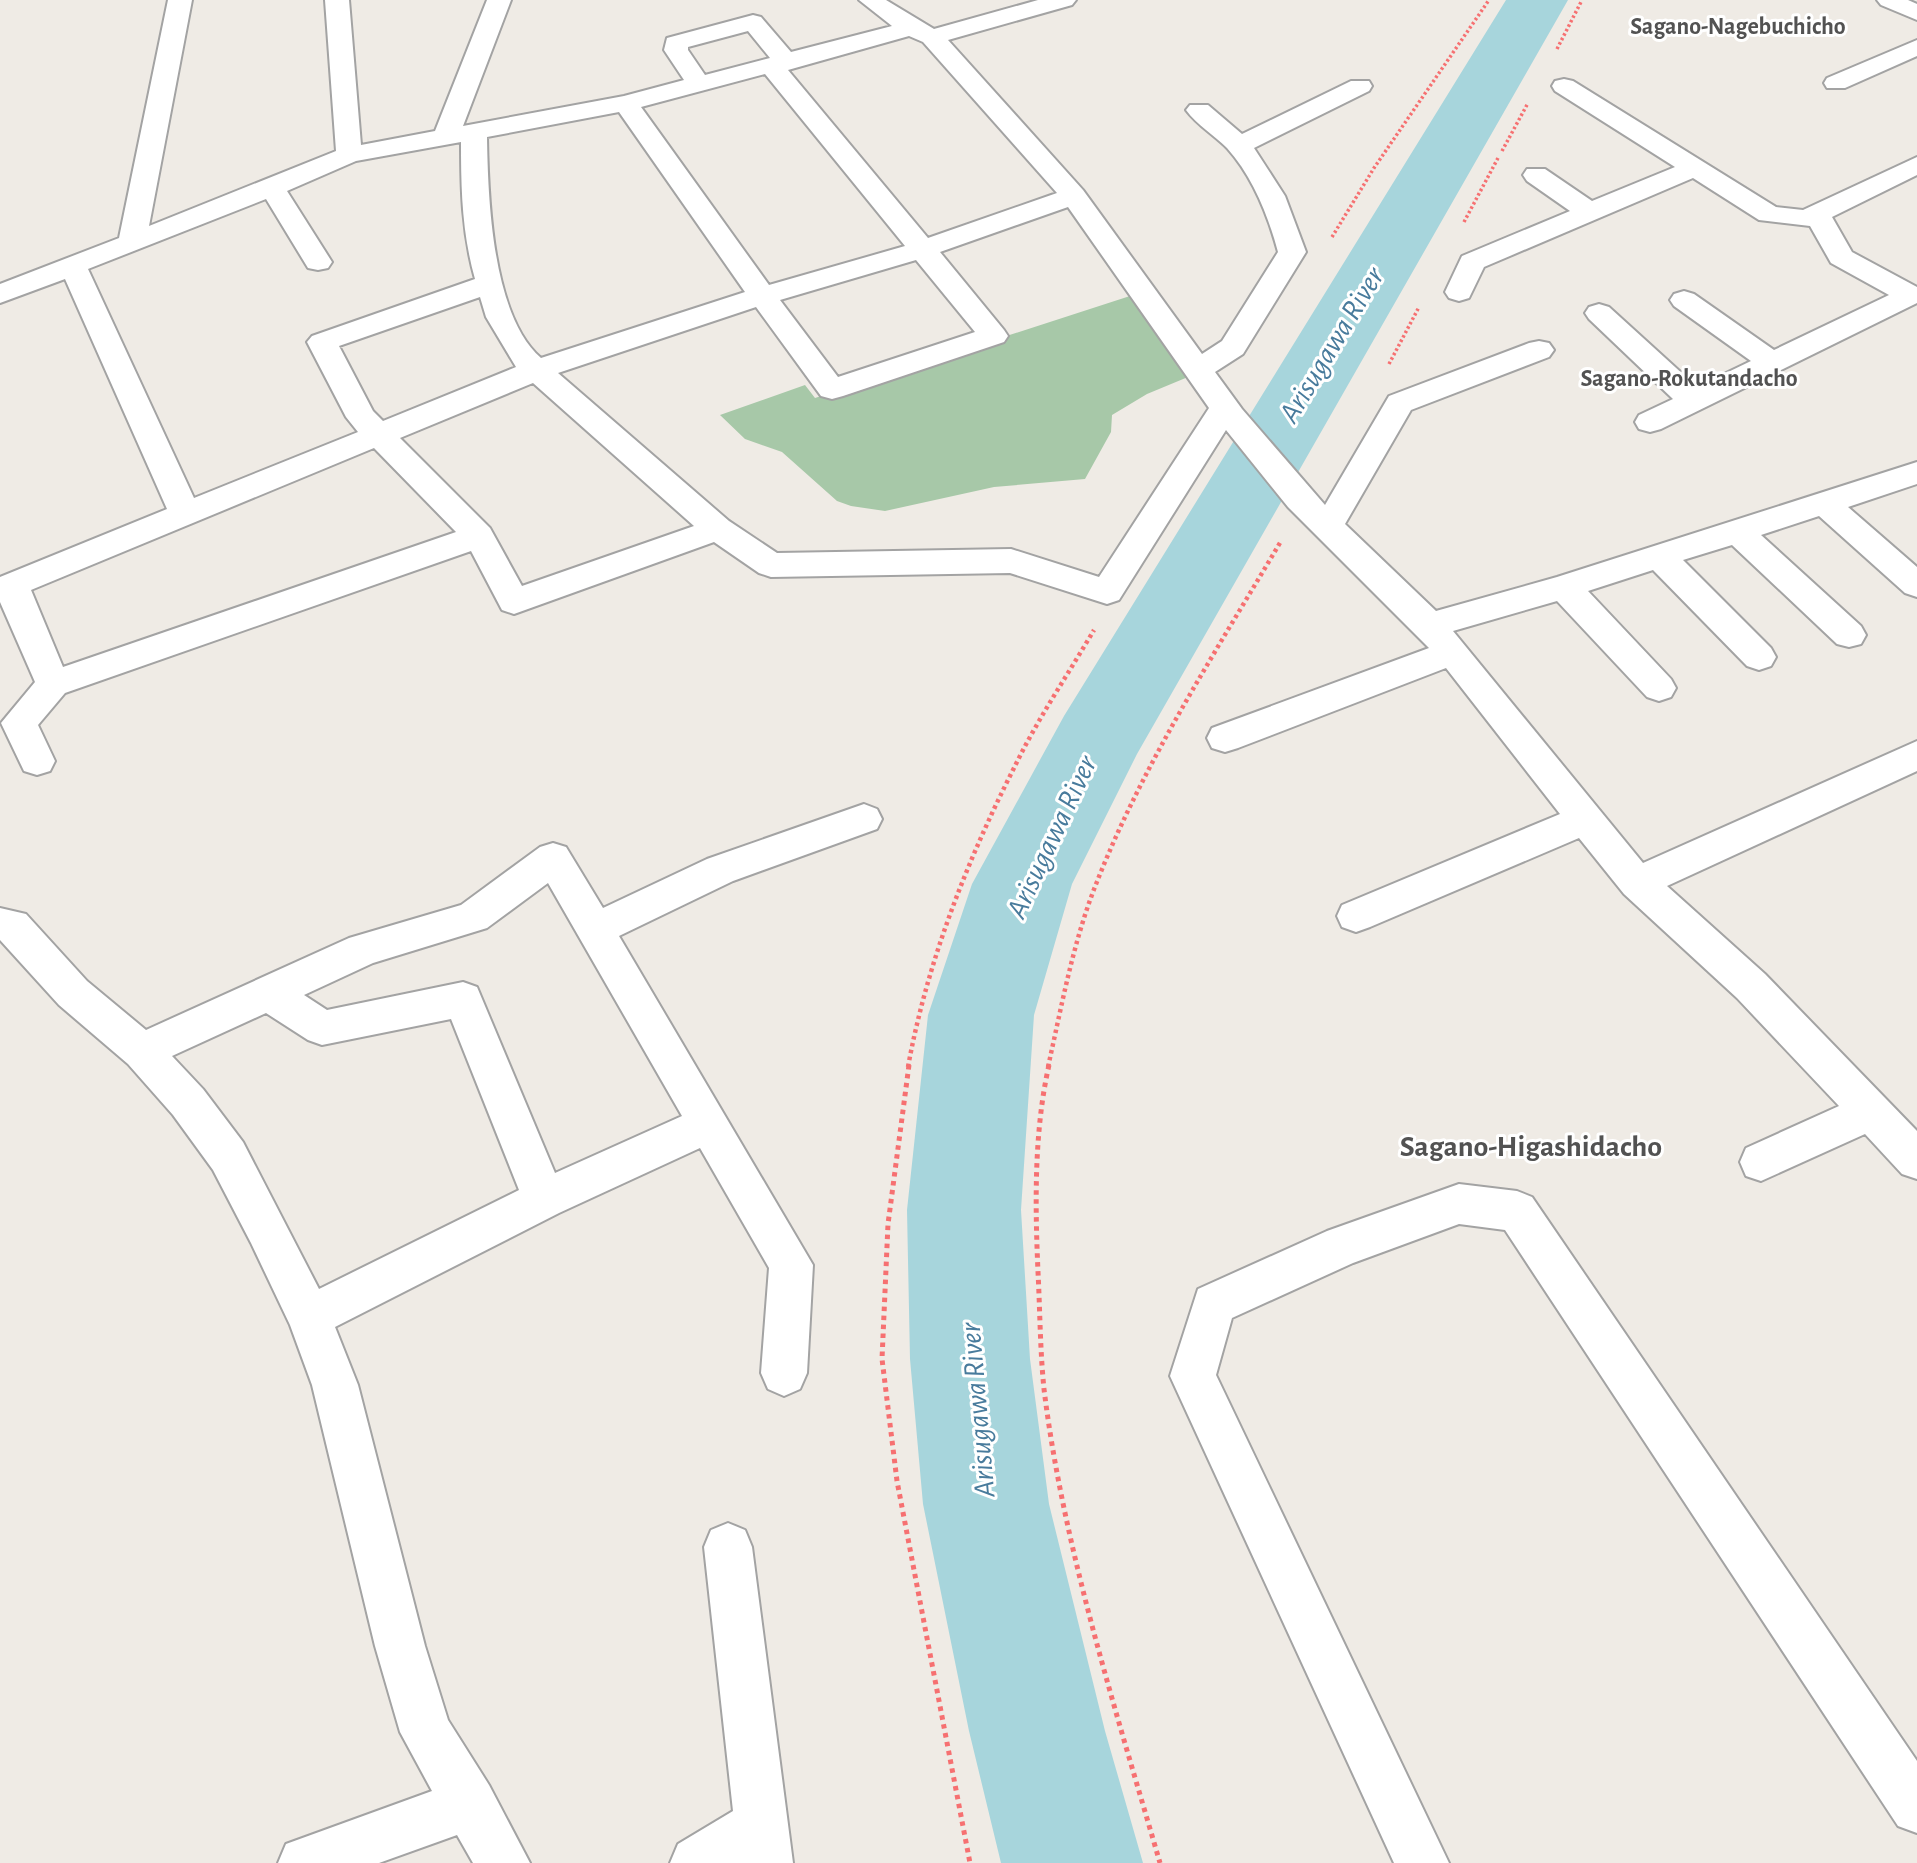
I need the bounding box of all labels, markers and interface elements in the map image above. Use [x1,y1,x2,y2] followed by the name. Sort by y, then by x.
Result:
[1630,15,1846,39] district label: Sagano-Nagebuchicho
[1274,261,1391,429] water label: Arisugawa River
[1580,367,1798,391] district label: Sagano-Rokutandacho
[1001,750,1103,924] water label: Arisugawa River
[1400,1132,1662,1162] district label: Sagano-Higashidacho
[955,1320,1001,1500] water label: Arisugawa River

